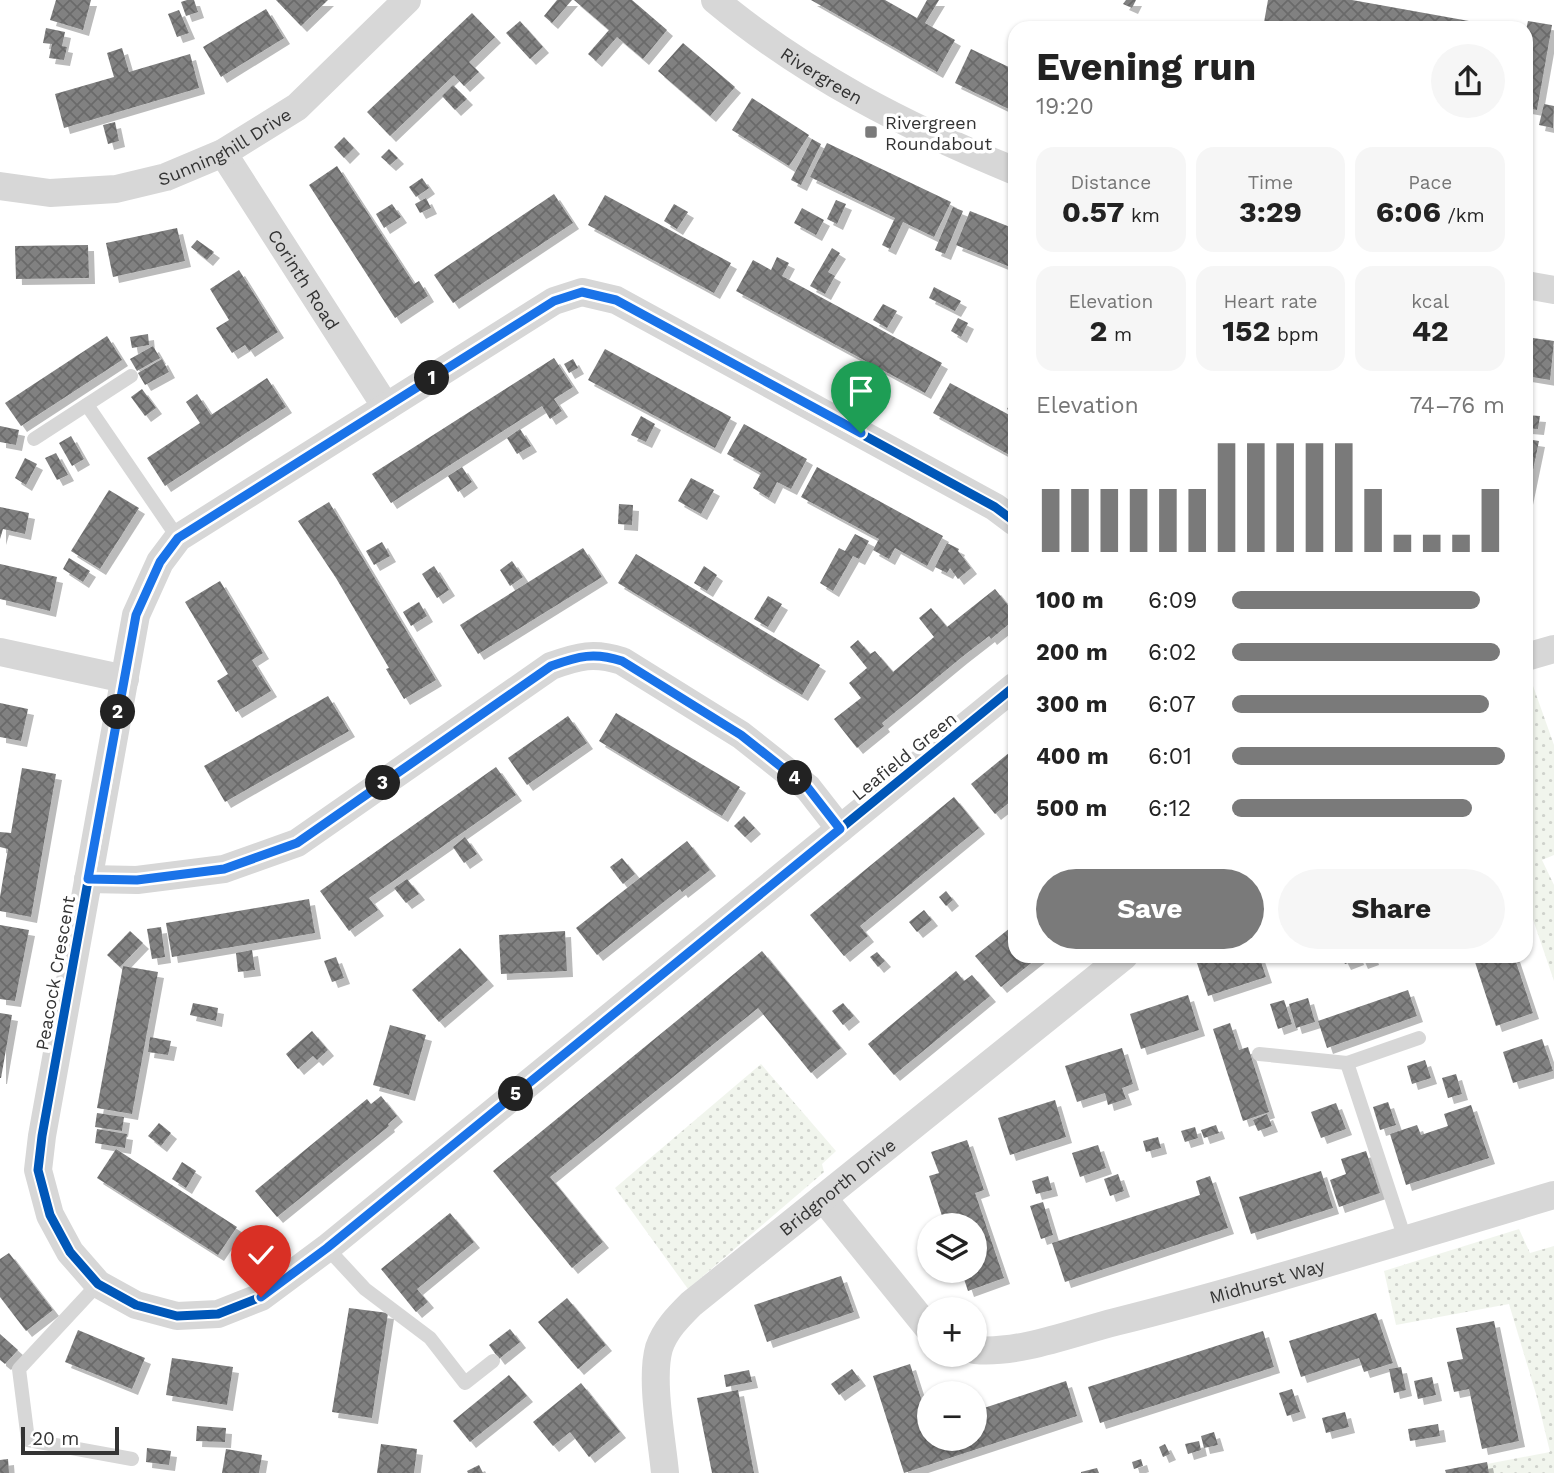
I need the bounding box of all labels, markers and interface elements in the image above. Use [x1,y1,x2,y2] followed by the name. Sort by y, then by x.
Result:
[777,42,867,108] street label: Rivergreen
[1431,44,1505,118] button: share
[1036,45,1256,89] text: Evening run
[1036,93,1094,120] text: 19:20
[156,103,295,189] street label: Sunninghill Drive
[885,112,992,154] place label: Rivergreen Roundabout
[863,124,879,140] marker: Rivergreen Roundabout
[1070,171,1151,194] text: Distance
[1248,171,1293,194] text: Time
[1408,171,1452,194] text: Pace
[1062,194,1124,229] text: 0.57
[1239,194,1302,229] text: 3:29
[1376,194,1441,229] text: 6:06
[1124,204,1160,227] text: km
[1441,204,1485,227] text: /km
[264,225,344,333] street label: Corinth Road
[1068,290,1153,313] text: Elevation
[1224,290,1317,313] text: Heart rate
[1411,290,1449,313] text: kcal
[1090,313,1107,348] text: 2
[1222,313,1270,348] text: 152
[1412,313,1449,348] text: 42
[1107,323,1132,346] text: m
[1270,323,1319,346] text: bpm
[414,360,450,396] pin: 1
[831,361,891,433] pin
[427,366,436,389] text: 1
[842,372,880,410] icon: arrive
[1036,392,1139,419] text: Elevation
[1409,392,1505,419] text: 74–76 m
[1036,587,1104,614] text: 100 m
[1148,587,1197,614] text: 6:09
[1036,639,1108,666] text: 200 m
[1148,639,1197,666] text: 6:02
[1036,691,1107,718] text: 300 m
[1148,691,1196,718] text: 6:07
[100,694,136,730] pin: 2
[112,700,123,723] text: 2
[848,708,960,804] street label: Leafield Green
[1036,743,1109,770] text: 400 m
[1148,743,1192,770] text: 6:01
[778,760,812,796] pin: 4
[366,766,400,800] pin: 3
[788,766,801,789] text: 4
[377,771,388,794] text: 3
[1036,795,1107,822] text: 500 m
[1148,795,1191,822] text: 6:12
[1036,869,1264,949] button: Save
[1278,869,1505,949] button: Share
[31,894,79,1052] street label: Peacock Crescent
[498,1076,534,1112] pin: 5
[510,1082,521,1105] text: 5
[775,1134,899,1240] street label: Bridgnorth Drive
[917,1213,987,1451] map controls
[917,1213,987,1283] button: layers
[231,1225,291,1297] pin
[242,1236,280,1274] icon: check
[1207,1254,1328,1307] street label: Midhurst Way
[917,1297,987,1367] button: +
[917,1381,987,1451] button: −
[21,1424,119,1456] scale bar
[32,1427,79,1450] text: 20 m

